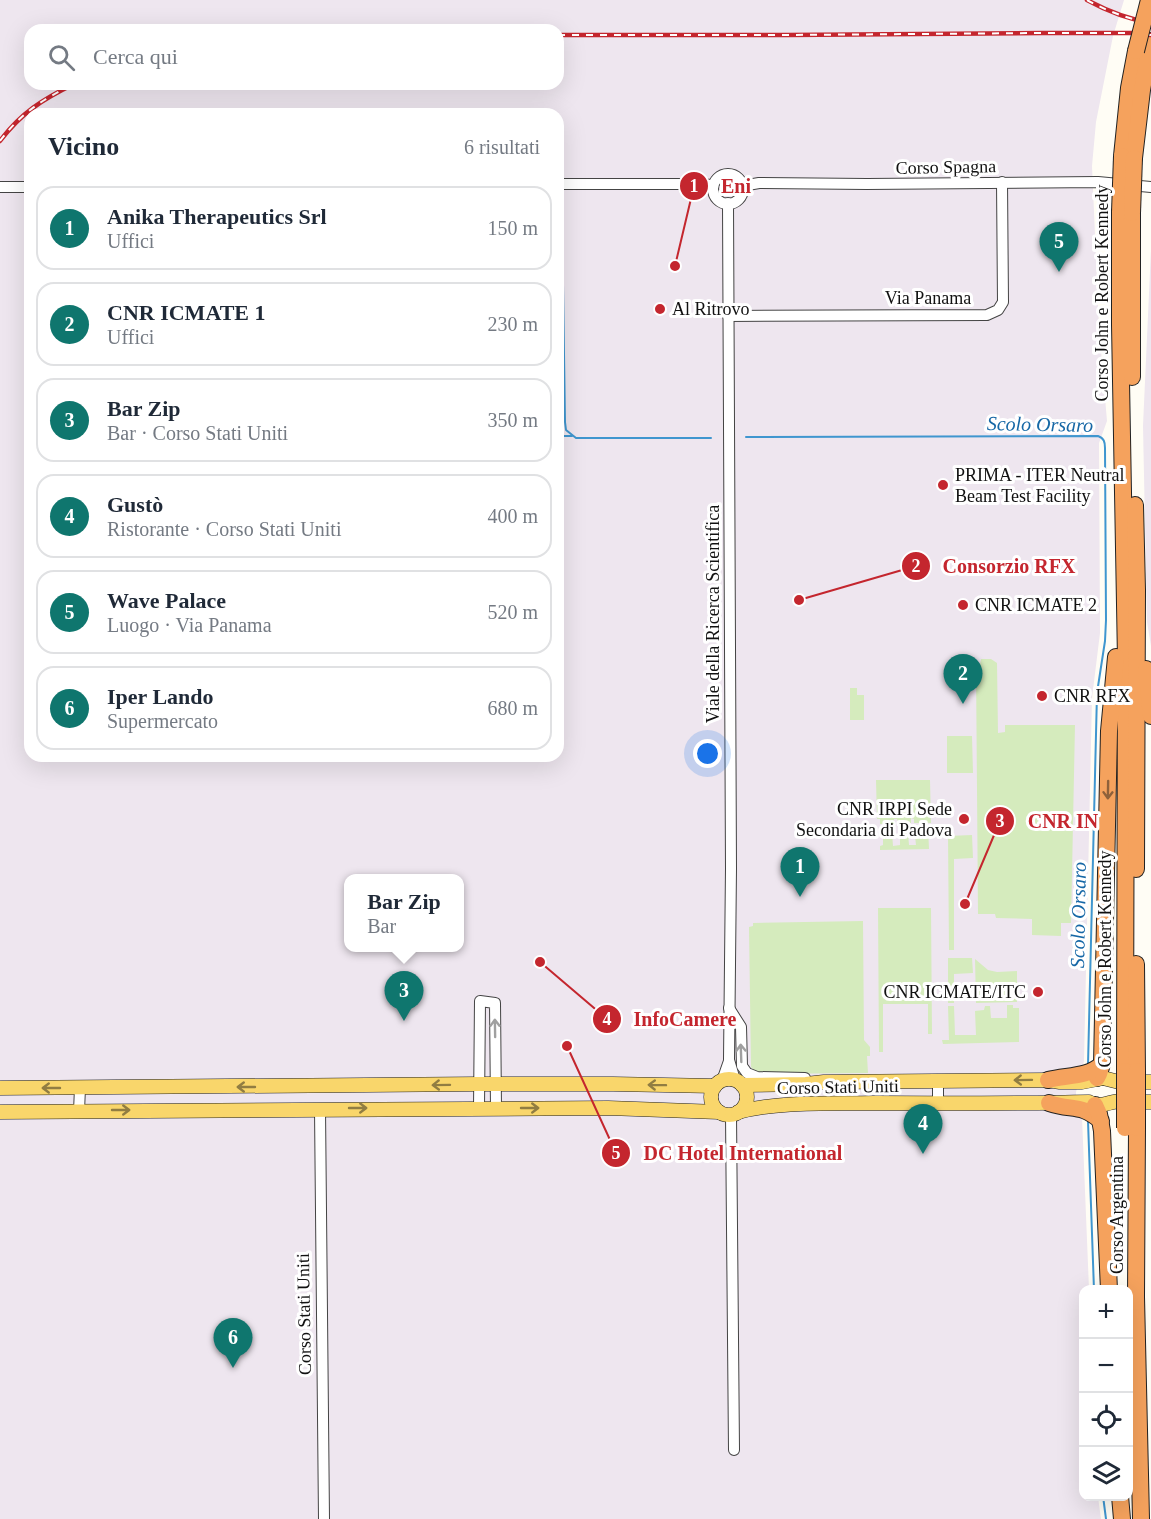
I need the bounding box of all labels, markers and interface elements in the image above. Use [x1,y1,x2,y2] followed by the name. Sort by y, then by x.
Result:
[24,24,564,90] search box
[45,41,78,74] icon: search
[93,44,178,69] text: Cerca qui
[48,132,119,161] text: Vicino
[464,136,540,158] text: 6 risultati
[896,156,996,178] street label: Corso Spagna
[679,167,763,205] callout: Eni
[721,175,751,197] text: Eni
[690,176,699,196] text: 1
[1092,185,1112,401] street label: Corso John e Robert Kennedy
[107,204,327,229] text: Anika Therapeutics Srl
[65,217,75,239] text: 1
[487,217,538,239] text: 150 m
[1040,222,1078,272] pin: 5
[107,230,154,252] text: Uffici
[885,288,971,308] street label: Via Panama
[672,299,750,319] place label: Al Ritrovo
[107,300,265,325] text: CNR ICMATE 1
[653,302,667,316] marker: Al Ritrovo
[65,313,75,335] text: 2
[487,313,538,335] text: 230 m
[107,326,154,348] text: Uffici
[107,396,181,421] text: Bar Zip
[65,409,75,431] text: 3
[487,409,538,431] text: 350 m
[987,412,1093,436] water label: Scolo Orsaro
[107,422,288,444] text: Bar · Corso Stati Uniti
[955,465,1124,506] place label: PRIMA - ITER Neutral Beam Test Facility
[936,478,950,492] marker: PRIMA - ITER Neutral Beam Test Facility
[107,492,163,517] text: Gustò
[65,505,75,527] text: 4
[487,505,538,527] text: 400 m
[703,505,723,723] street label: Viale della Ricerca Scientifica
[107,518,341,540] text: Ristorante · Corso Stati Uniti
[901,547,1087,585] callout: Consorzio RFX
[943,555,1076,577] text: Consorzio RFX
[912,556,921,576] text: 2
[107,588,226,613] text: Wave Palace
[975,595,1097,615] place label: CNR ICMATE 2
[956,598,970,612] marker: CNR ICMATE 2
[65,601,75,623] text: 5
[487,601,538,623] text: 520 m
[107,614,272,636] text: Luogo · Via Panama
[944,654,982,704] pin: 2
[107,684,214,709] text: Iper Lando
[1054,686,1131,706] place label: CNR RFX
[1035,689,1049,703] marker: CNR RFX
[65,697,75,719] text: 6
[487,697,538,719] text: 680 m
[107,710,218,732] text: Supermercato
[693,739,722,768] your location
[1102,779,1114,799] one-way arrow
[796,799,952,840] place label: CNR IRPI Sede Secondaria di Padova
[985,802,1110,840] callout: CNR IN
[1028,810,1099,832] text: CNR IN
[996,811,1005,831] text: 3
[957,812,971,826] marker: CNR IRPI Sede Secondaria di Padova
[780,848,820,897] pin: 1
[1095,851,1115,1067] street label: Corso John e Robert Kennedy
[1066,862,1090,968] water label: Scolo Orsaro
[344,874,464,952] popup
[367,889,441,914] text: Bar Zip
[367,915,396,937] text: Bar
[384,972,424,1021] pin: 3
[883,982,1026,1002] place label: CNR ICMATE/ITC
[1031,985,1045,999] marker: CNR ICMATE/ITC
[592,1000,749,1038] callout: InfoCamere
[634,1008,737,1030] text: InfoCamere
[603,1009,612,1029] text: 4
[489,1019,501,1039] one-way arrow
[736,1043,747,1063] one-way arrow
[1014,1074,1034,1086] one-way arrow
[777,1076,899,1098] street label: Corso Stati Uniti
[431,1079,451,1090] one-way arrow
[647,1079,667,1091] one-way arrow
[236,1081,256,1093] one-way arrow
[41,1082,61,1094] one-way arrow
[520,1102,540,1114] one-way arrow
[348,1103,368,1114] one-way arrow
[904,1104,942,1154] pin: 4
[111,1105,131,1116] one-way arrow
[601,1134,854,1172] callout: DC Hotel International
[644,1142,843,1164] text: DC Hotel International
[612,1143,621,1163] text: 5
[1107,1156,1127,1274] street label: Corso Argentina
[293,1253,315,1375] street label: Corso Stati Uniti
[1079,1285,1133,1501] map controls
[1079,1285,1133,1339] button: +
[214,1318,252,1368] pin: 6
[1079,1339,1133,1393] button: −
[1079,1393,1133,1447] button: locate
[1079,1447,1133,1501] button: layers

